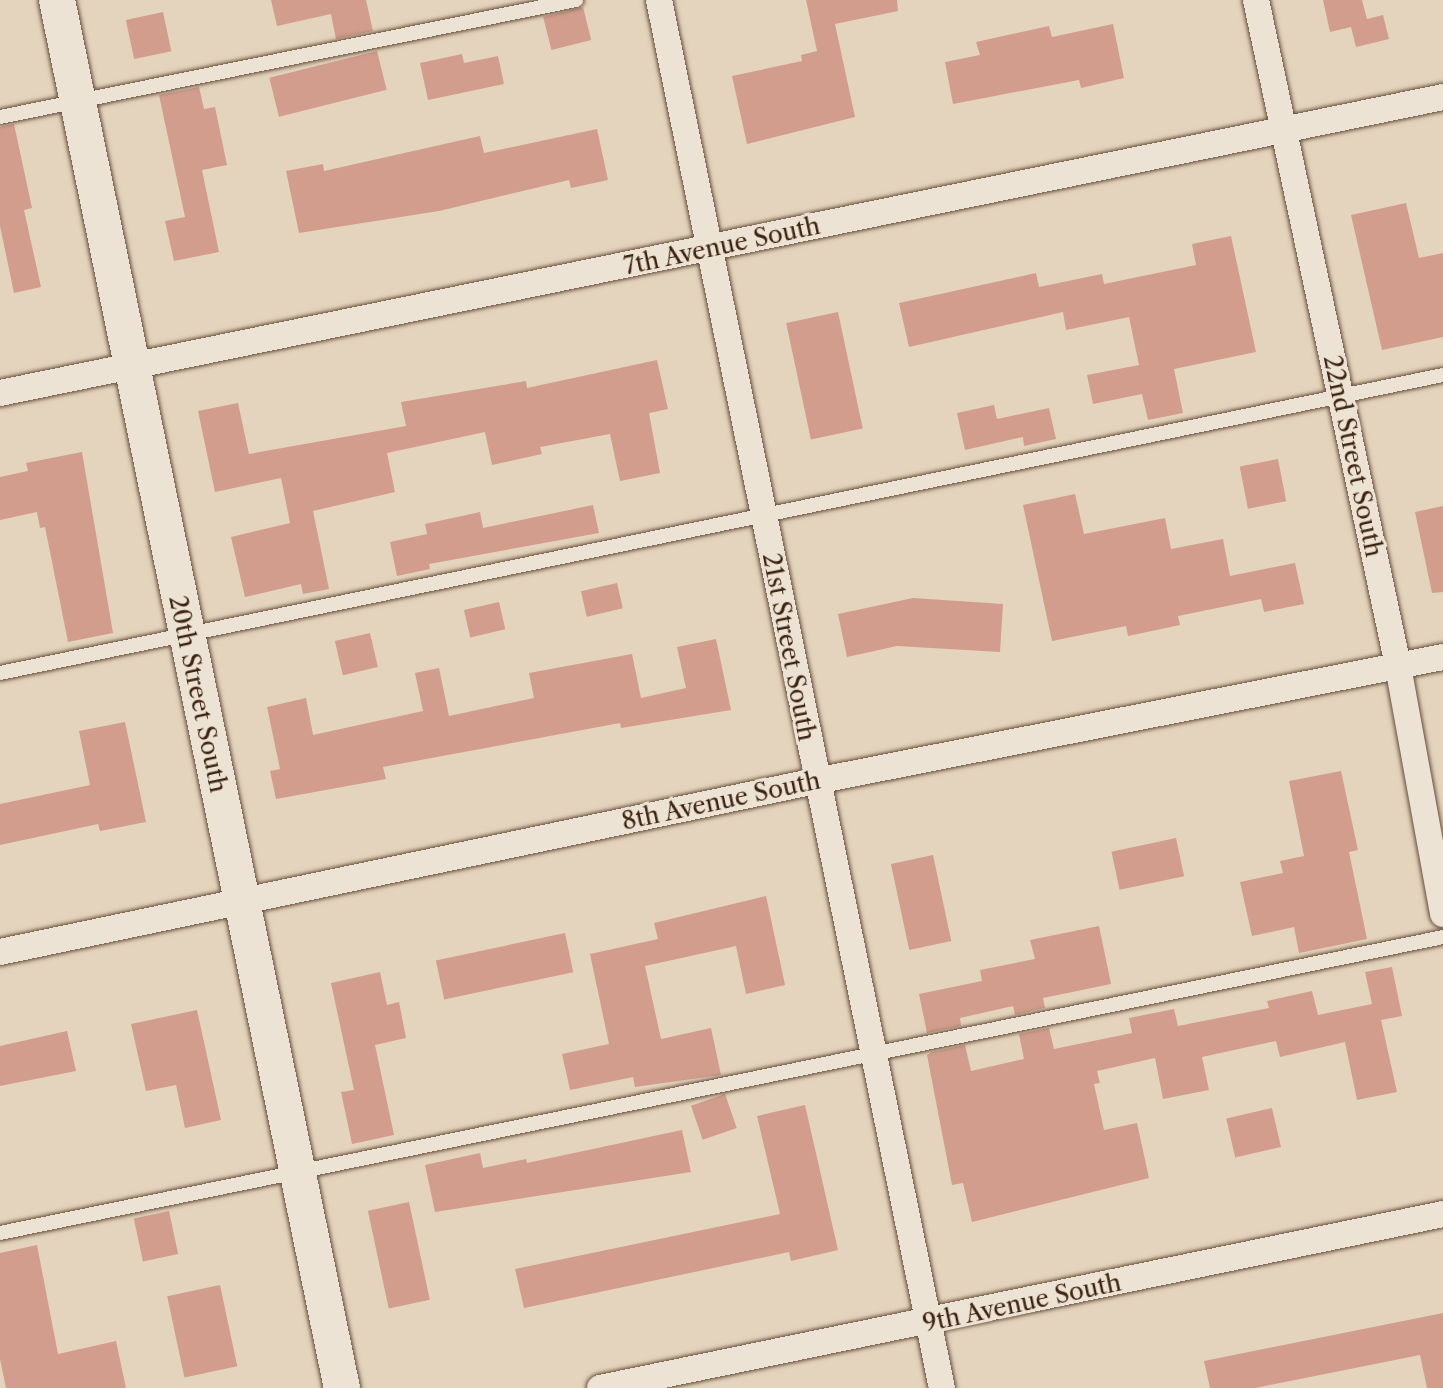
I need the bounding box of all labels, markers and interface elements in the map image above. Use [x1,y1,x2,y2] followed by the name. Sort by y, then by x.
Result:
[621,211,823,281] street label: 7th Avenue South
[1318,353,1388,559] street label: 22nd Street South
[757,551,821,743] street label: 21st Street South
[163,593,233,795] street label: 20th Street South
[619,766,823,836] street label: 8th Avenue South
[920,1268,1124,1338] street label: 9th Avenue South

